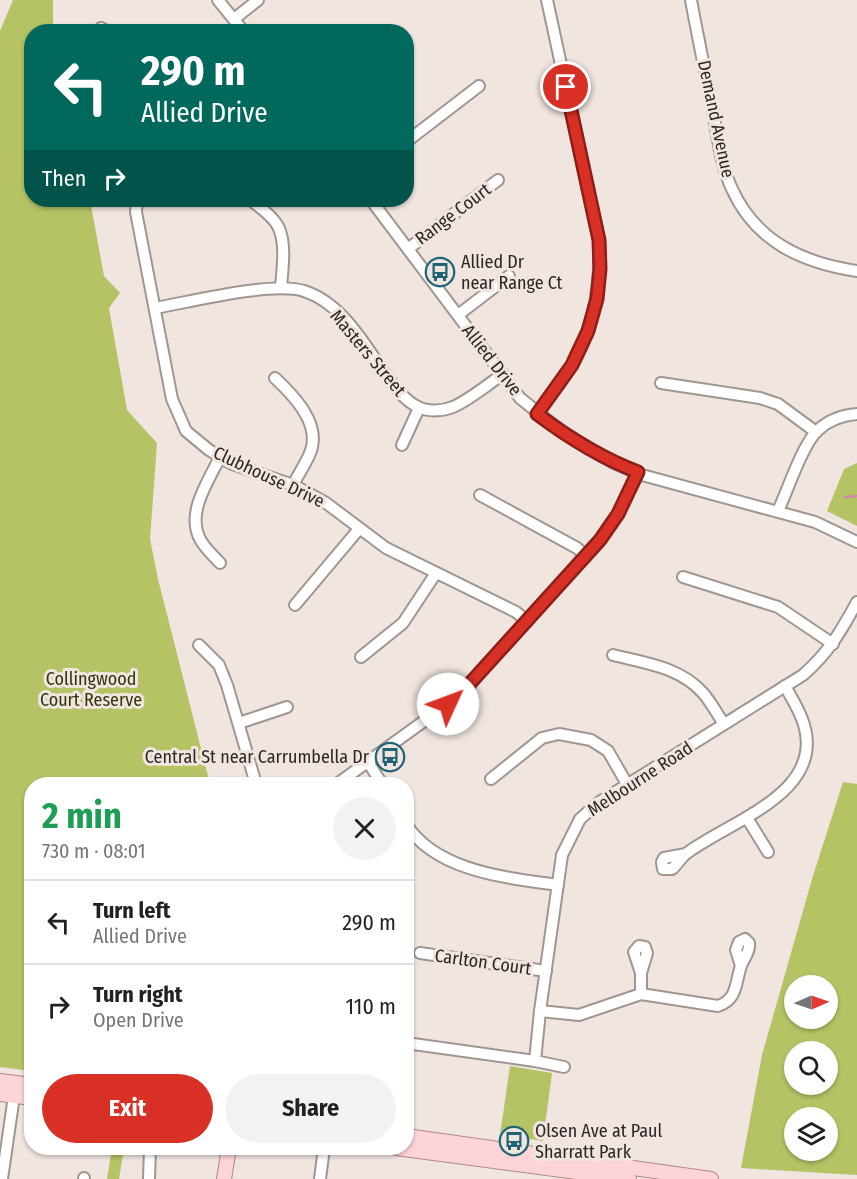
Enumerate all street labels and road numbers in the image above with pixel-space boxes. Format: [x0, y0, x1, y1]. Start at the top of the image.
street label: Demand Avenue [693, 58, 739, 180]
street label: Range Court [411, 178, 495, 250]
street label: Masters Street [326, 305, 411, 401]
street label: Allied Drive [457, 320, 527, 400]
street label: Clubhouse Drive [210, 442, 328, 512]
street label: Melbourne Road [583, 737, 697, 821]
street label: Carlton Court [433, 944, 533, 980]

